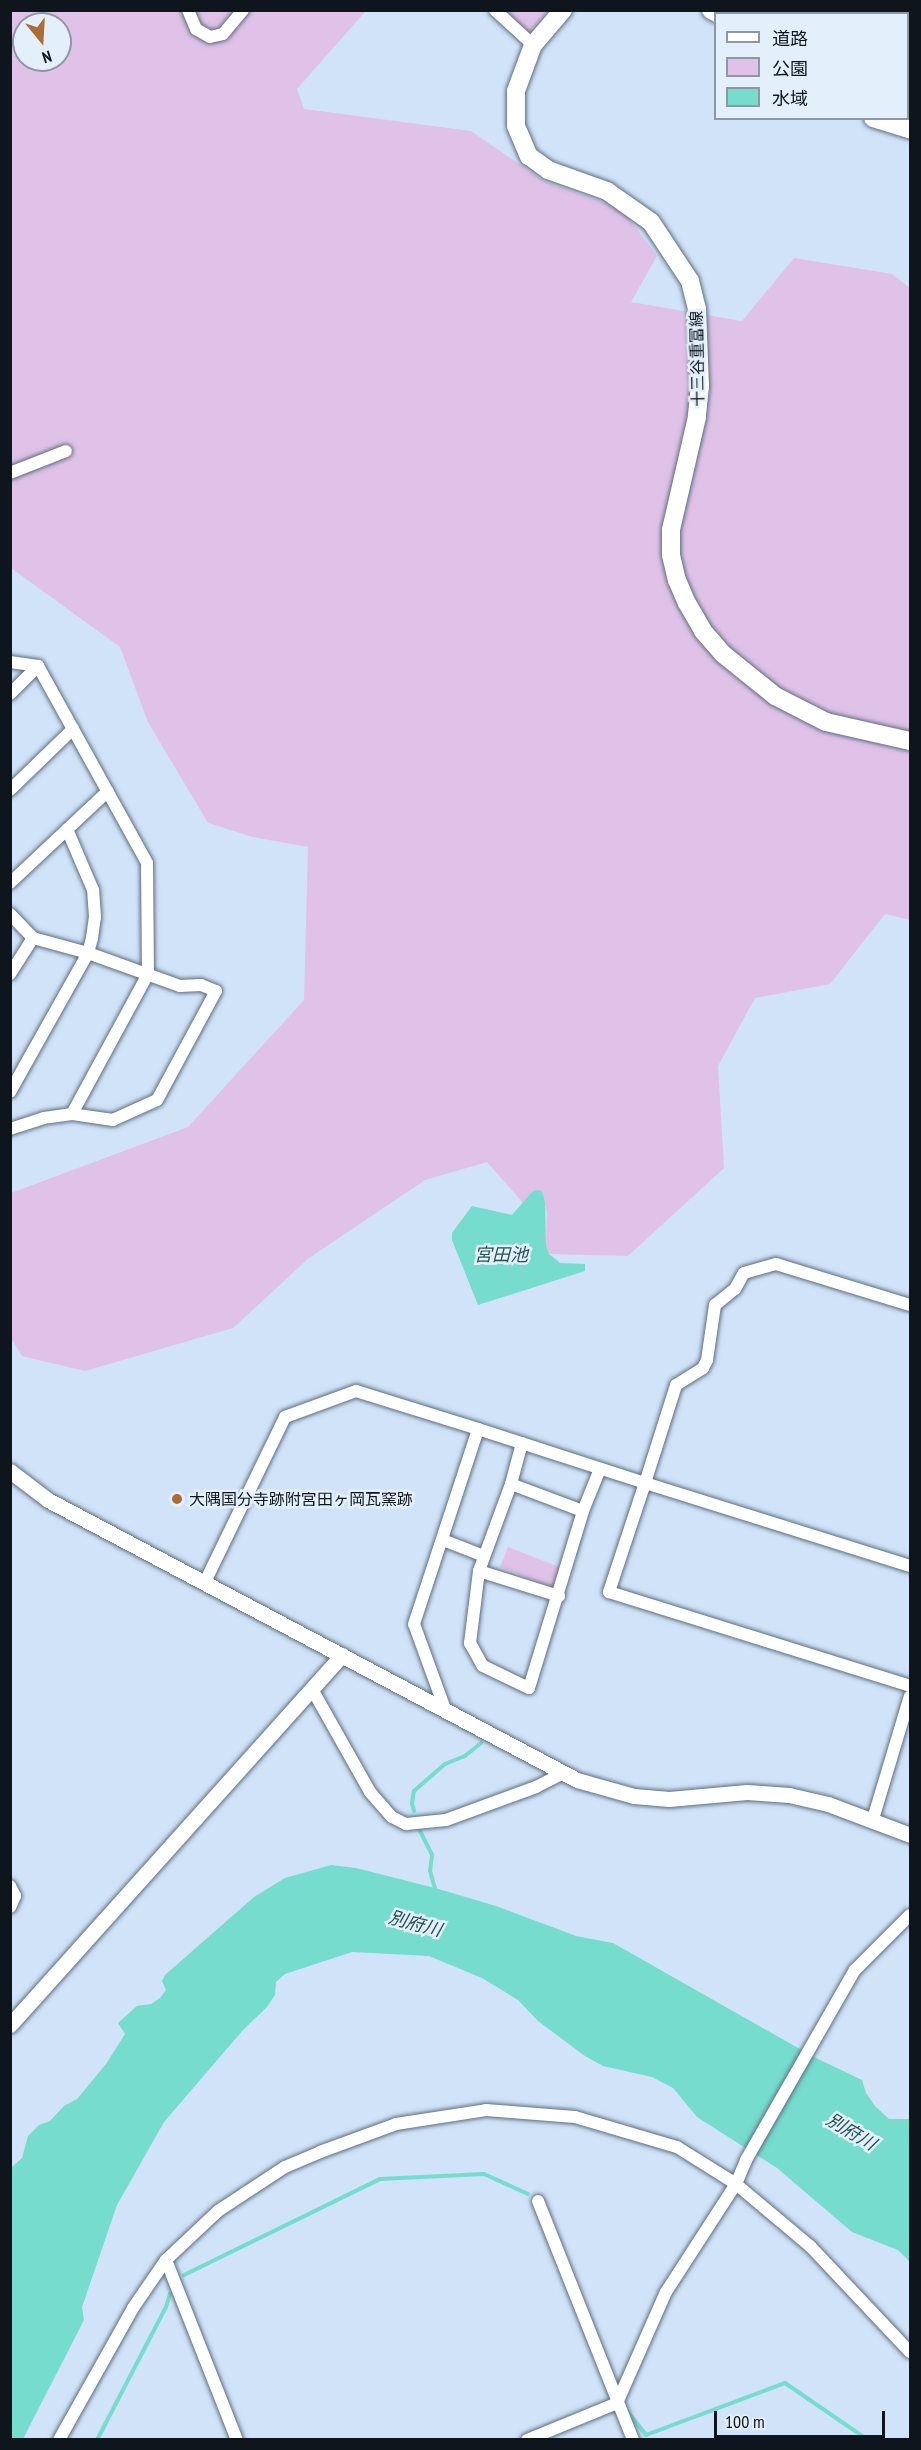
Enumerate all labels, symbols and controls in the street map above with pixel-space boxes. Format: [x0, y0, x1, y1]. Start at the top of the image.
north arrow [12, 12, 72, 72]
legend [714, 12, 909, 120]
text: 道路 [772, 27, 808, 50]
text: N [40, 46, 54, 68]
text: 公園 [772, 57, 808, 80]
text: 水域 [772, 87, 808, 110]
street label: 十三谷重富線 [687, 311, 707, 407]
water label: 宮田池 [474, 1244, 528, 1266]
place label: 大隅国分寺跡附宮田ヶ岡瓦窯跡 [189, 1489, 413, 1509]
marker: 大隅国分寺跡附宮田ヶ岡瓦窯跡 [170, 1492, 184, 1506]
water label: 別府川 [386, 1907, 444, 1941]
water label: 別府川 [822, 2109, 880, 2155]
scale bar [717, 2399, 888, 2437]
text: 100 m [725, 2410, 765, 2433]

